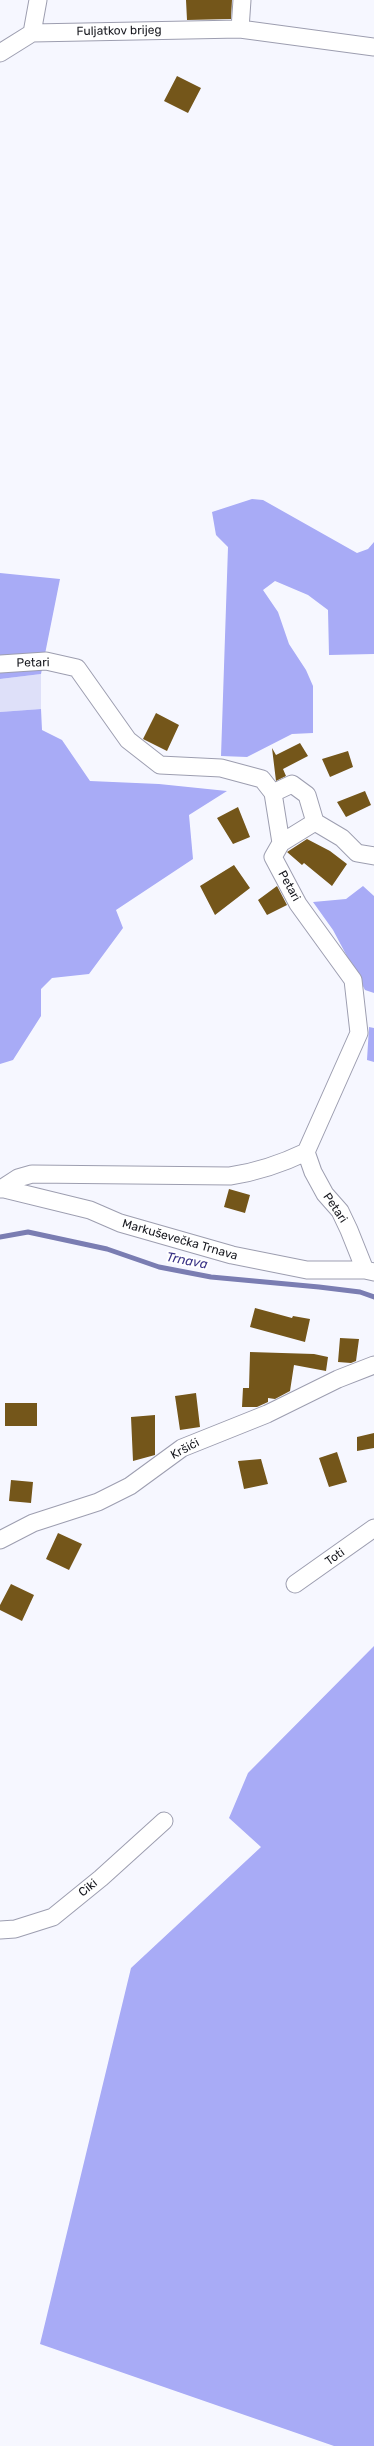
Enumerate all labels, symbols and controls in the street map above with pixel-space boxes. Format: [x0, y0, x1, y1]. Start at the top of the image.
street label: Fuljatkov brijeg [76, 23, 162, 39]
street label: Petari [16, 656, 50, 670]
street label: Petari [275, 868, 303, 904]
street label: Petari [320, 1190, 350, 1226]
street label: Markuševečka Trnava [121, 1217, 239, 1263]
water label: Trnava [165, 1249, 209, 1273]
street label: Kršići [168, 1436, 202, 1462]
street label: Toti [323, 1545, 347, 1569]
street label: Ciki [76, 1876, 100, 1900]

